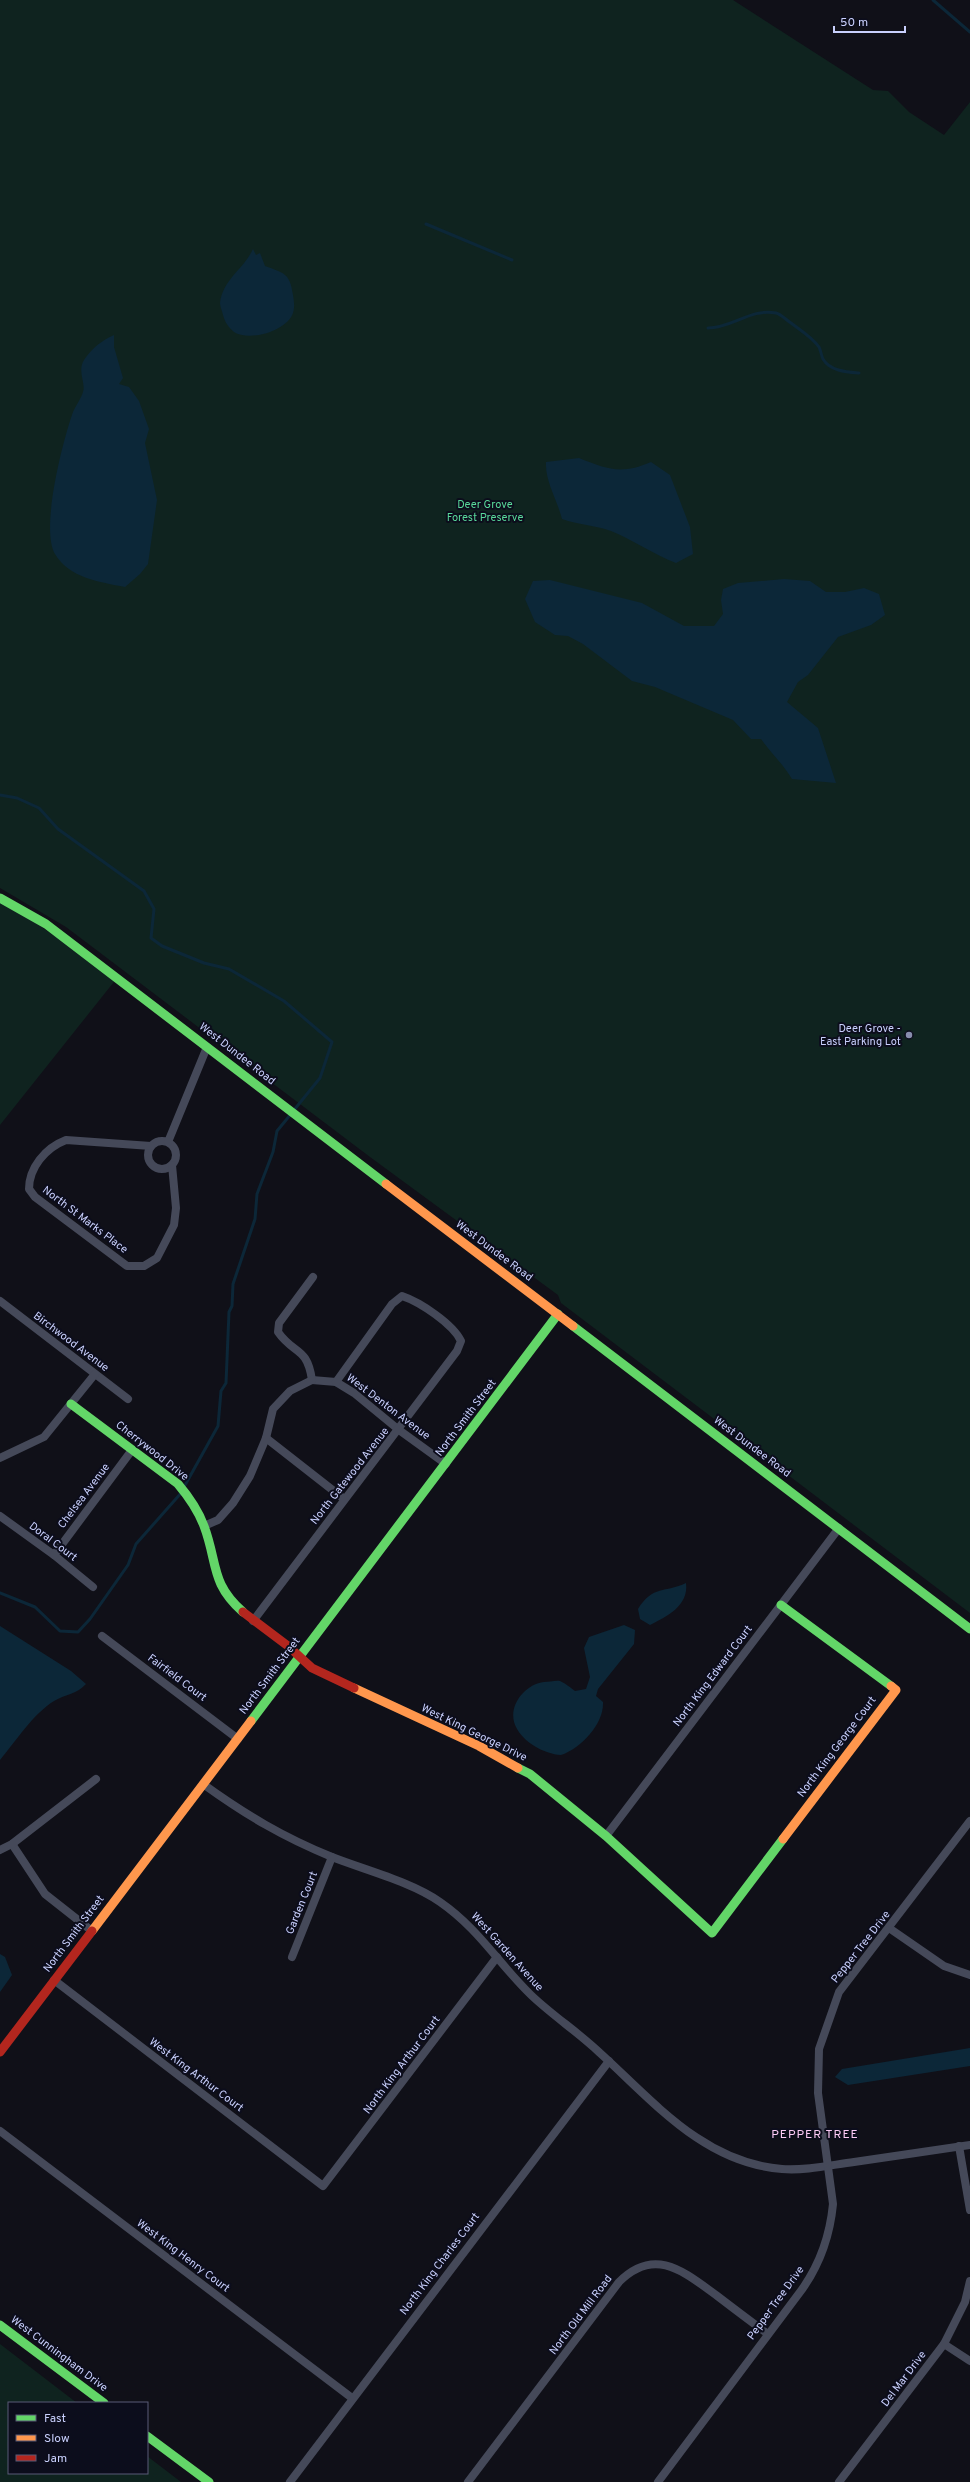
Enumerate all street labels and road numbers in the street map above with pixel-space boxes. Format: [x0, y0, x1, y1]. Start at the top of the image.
street label: West Dundee Road [196, 1020, 278, 1088]
street label: North St Marks Place [39, 1183, 131, 1257]
street label: West Dundee Road [453, 1217, 535, 1285]
street label: Birchwood Avenue [30, 1309, 112, 1375]
street label: West Denton Avenue [343, 1371, 433, 1443]
street label: North Smith Street [432, 1377, 500, 1459]
street label: West Dundee Road [711, 1413, 793, 1481]
street label: Cherrywood Drive [113, 1418, 191, 1484]
street label: North Gatewood Avenue [308, 1425, 392, 1527]
street label: Chelsea Avenue [55, 1461, 113, 1531]
street label: Doral Court [26, 1519, 80, 1565]
street label: North King Edward Court [670, 1623, 756, 1729]
street label: North Smith Street [236, 1635, 304, 1717]
street label: Fairfield Court [145, 1651, 209, 1705]
street label: North King George Court [794, 1694, 880, 1800]
street label: West King George Drive [419, 1701, 529, 1765]
street label: Garden Court [283, 1869, 321, 1937]
street label: North Smith Street [40, 1893, 108, 1975]
street label: Pepper Tree Drive [828, 1908, 894, 1986]
street label: West Garden Avenue [468, 1910, 546, 1994]
street label: North King Arthur Court [361, 2013, 443, 2117]
street label: West King Arthur Court [146, 2035, 246, 2115]
street label: North King Charles Court [397, 2210, 483, 2318]
street label: West King Henry Court [134, 2216, 232, 2296]
street label: Pepper Tree Drive [744, 2263, 808, 2343]
street label: North Old Mill Road [546, 2272, 616, 2358]
street label: West Cunningham Drive [8, 2313, 110, 2395]
street label: Del Mar Drive [879, 2348, 930, 2410]

